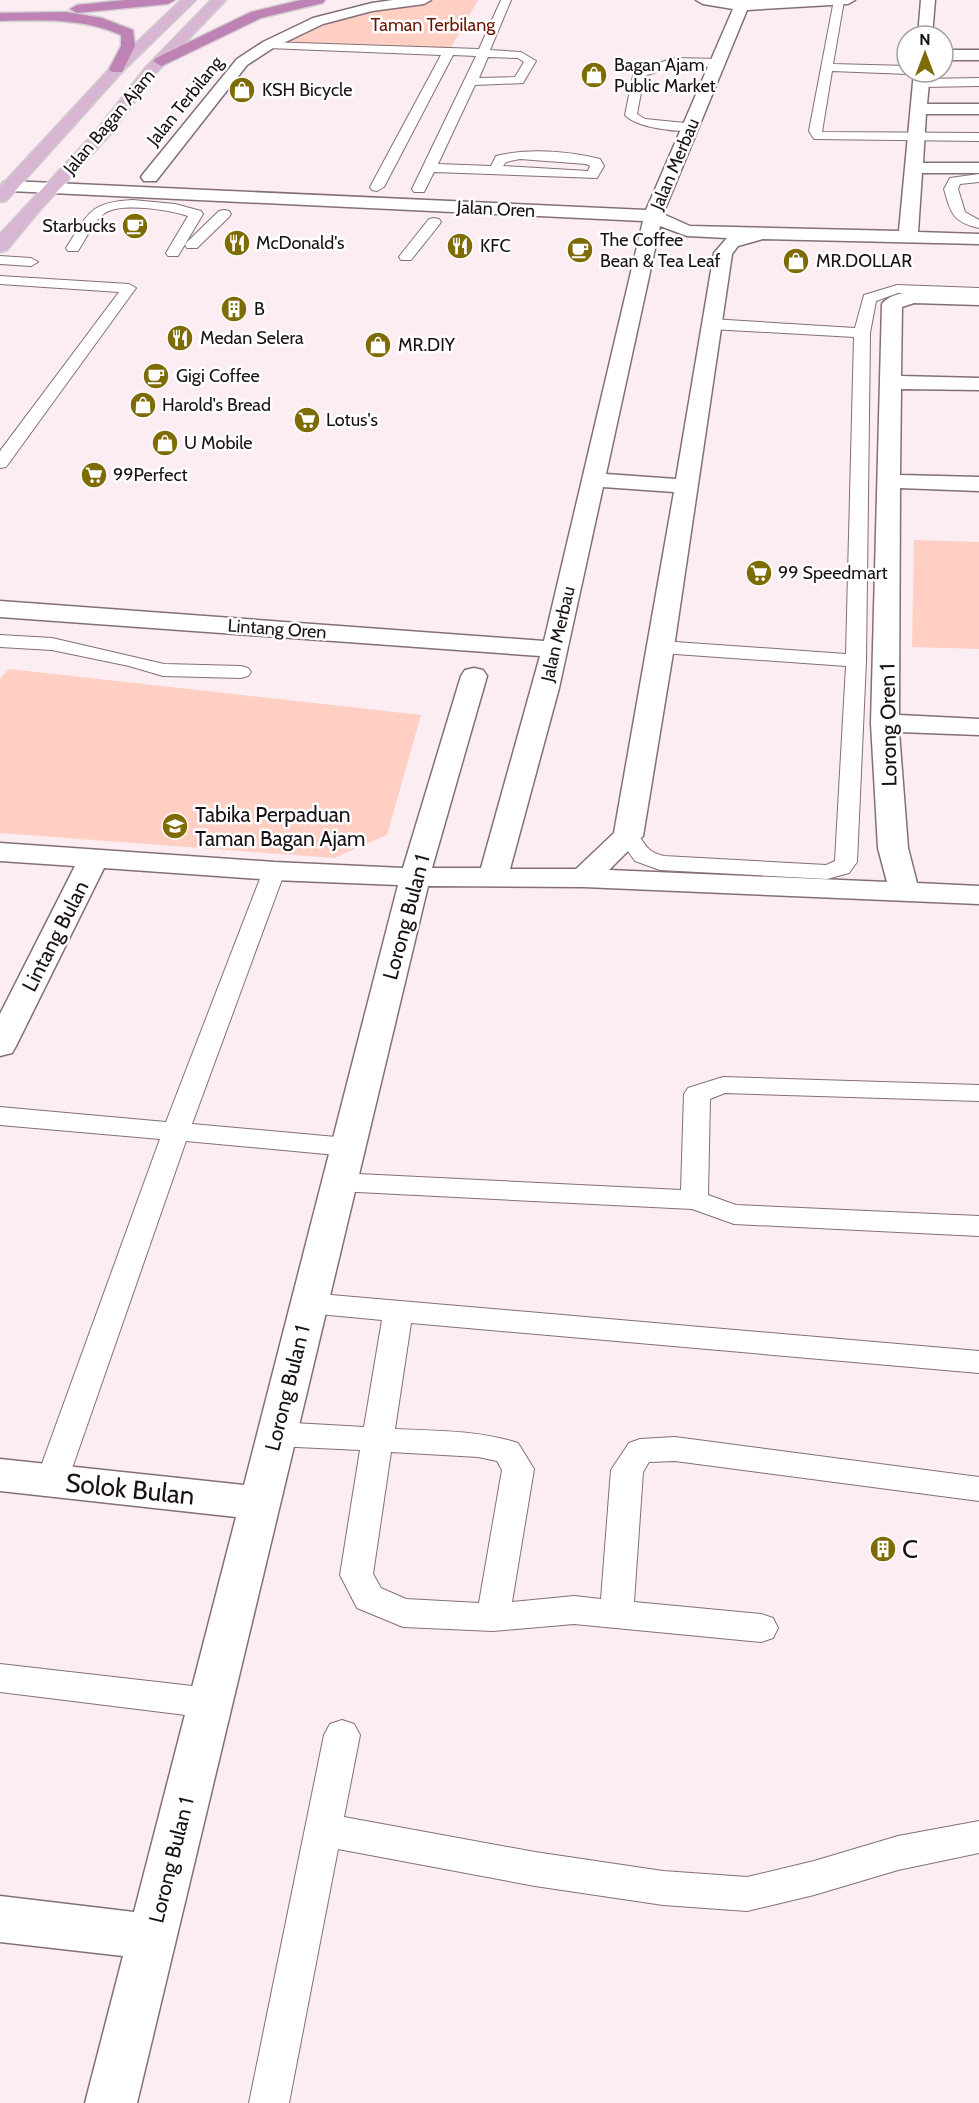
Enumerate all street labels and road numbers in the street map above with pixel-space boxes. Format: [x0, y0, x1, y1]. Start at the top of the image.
street label: Jalan Terbilang [142, 51, 228, 151]
street label: Jalan Bagan Ajam [58, 65, 159, 180]
street label: Jalan Merbau [645, 115, 704, 214]
street label: Jalan Oren [455, 196, 536, 222]
street label: Jalan Merbau [536, 584, 580, 685]
street label: Lintang Oren [227, 615, 327, 643]
street label: Lorong Oren 1 [874, 663, 902, 787]
street label: Lorong Bulan 1 [377, 852, 435, 982]
street label: Lintang Bulan [16, 876, 94, 996]
street label: Lorong Bulan 1 [259, 1323, 315, 1453]
street label: Solok Bulan [64, 1466, 196, 1512]
street label: Lorong Bulan 1 [143, 1795, 199, 1925]

